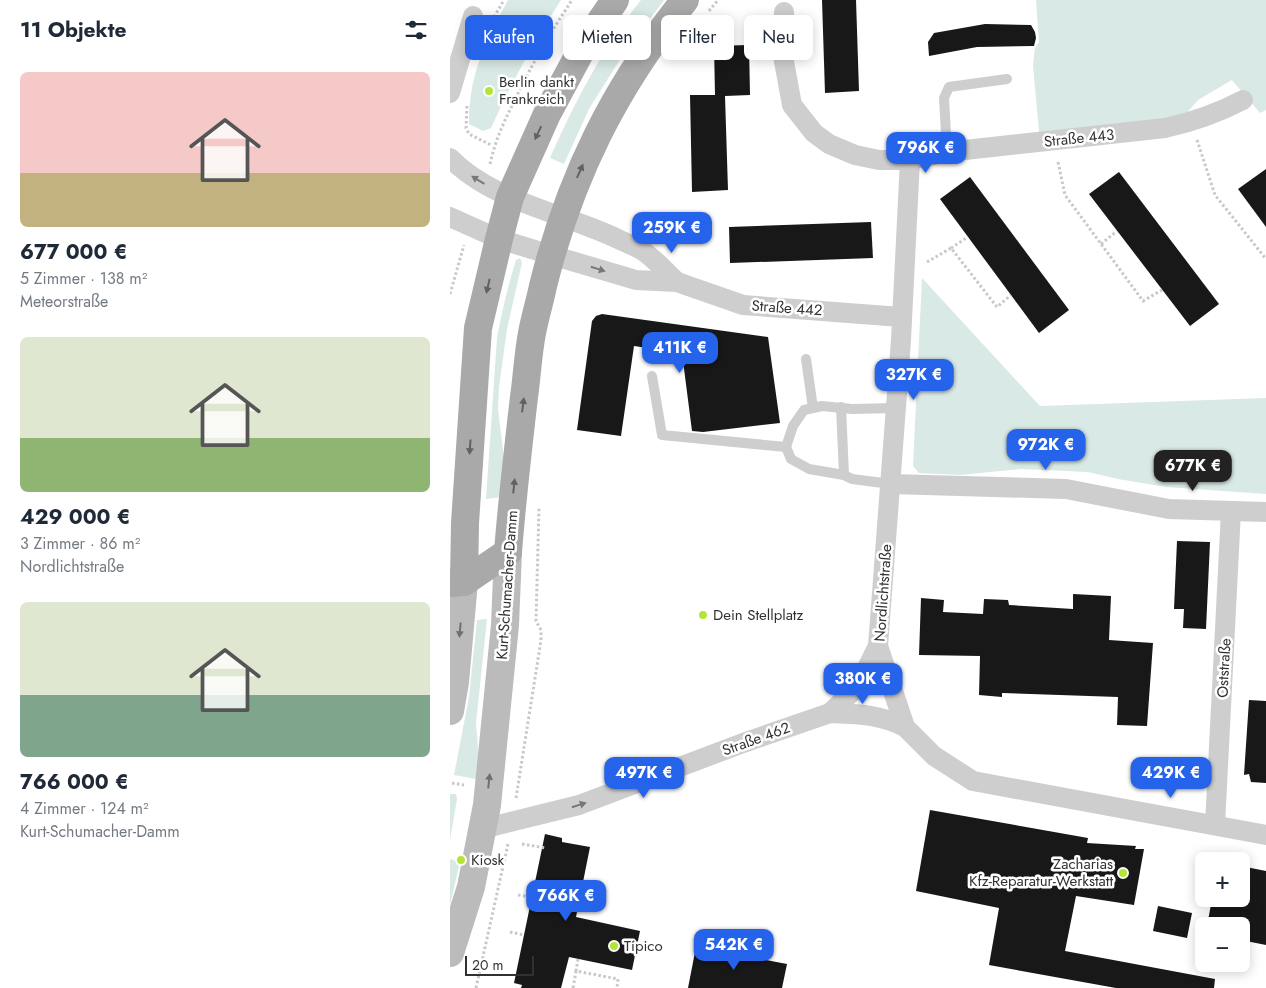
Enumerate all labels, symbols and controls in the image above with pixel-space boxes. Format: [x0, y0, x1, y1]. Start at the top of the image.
text: 11 Objekte [20, 15, 126, 45]
chip: Kaufen [465, 15, 553, 60]
chip: Mieten [563, 15, 651, 60]
chip: Filter [661, 15, 734, 60]
chip: Neu [744, 15, 813, 60]
icon: filters [402, 16, 430, 44]
place label: Berlin dankt Frankreich [499, 71, 574, 110]
marker: Berlin dankt Frankreich [483, 85, 495, 97]
icon: home [180, 105, 270, 195]
street label: Straße 443 [1043, 123, 1115, 153]
one-way arrow [534, 125, 542, 140]
pin: 796K € [885, 132, 967, 174]
text: 796K € [897, 136, 955, 159]
one-way arrow [577, 164, 585, 178]
one-way arrow [471, 176, 485, 185]
pin: 259K € [631, 212, 713, 254]
text: 259K € [643, 216, 701, 239]
text: 677 000 € [20, 237, 127, 267]
one-way arrow [590, 265, 605, 273]
text: 5 Zimmer · 138 m² [20, 267, 147, 290]
one-way arrow [484, 279, 492, 294]
text: Meteorstraße [20, 290, 108, 313]
street label: Straße 442 [751, 295, 823, 321]
pin: 411K € [639, 332, 721, 374]
text: 411K € [653, 336, 707, 359]
pin: 327K € [873, 358, 955, 401]
text: 327K € [886, 363, 942, 386]
icon: home [180, 370, 270, 460]
one-way arrow [519, 397, 527, 413]
pin: 972K € [1005, 428, 1087, 471]
text: 972K € [1018, 433, 1074, 456]
one-way arrow [466, 440, 474, 456]
pin: 677K € [1152, 450, 1234, 492]
text: 677K € [1165, 454, 1221, 477]
one-way arrow [510, 477, 518, 493]
text: 429 000 € [20, 502, 131, 532]
street label: Kurt-Schumacher-Damm [491, 510, 523, 660]
text: 3 Zimmer · 86 m² [20, 532, 140, 555]
street label: Nordlichtstraße [869, 543, 897, 643]
text: Nordlichtstraße [20, 555, 124, 578]
place label: Dein Stellplatz [713, 604, 803, 626]
marker: Dein Stellplatz [697, 609, 709, 621]
one-way arrow [456, 622, 464, 638]
icon: home [180, 635, 270, 725]
street label: Oststraße [1211, 637, 1237, 698]
pin: 380K € [822, 662, 904, 705]
text: 380K € [834, 667, 892, 690]
street label: Straße 462 [719, 717, 793, 761]
pin: 497K € [603, 756, 685, 799]
pin: 429K € [1130, 756, 1212, 799]
text: 497K € [615, 761, 673, 784]
text: 429K € [1142, 761, 1200, 784]
text: 766 000 € [20, 767, 129, 797]
one-way arrow [485, 773, 493, 789]
text: 4 Zimmer · 124 m² [20, 797, 149, 820]
one-way arrow [571, 800, 586, 808]
text: Kurt-Schumacher-Damm [20, 820, 180, 843]
place label: Kiosk [471, 849, 505, 871]
map controls [1195, 852, 1250, 972]
button: + [1195, 852, 1250, 907]
place label: Zacharias Kfz-Reparatur-Werkstatt [969, 853, 1113, 892]
marker: Kiosk [455, 854, 467, 866]
marker: Zacharias Kfz-Reparatur-Werkstatt [1117, 867, 1129, 879]
pin: 766K € [525, 880, 607, 922]
text: 766K € [537, 884, 595, 907]
button: − [1195, 917, 1250, 972]
pin: 542K € [693, 928, 775, 971]
text: 542K € [705, 933, 763, 956]
place label: Tipico [624, 935, 663, 957]
marker: Tipico [608, 940, 620, 952]
scale bar [465, 953, 534, 976]
text: 20 m [472, 955, 504, 975]

